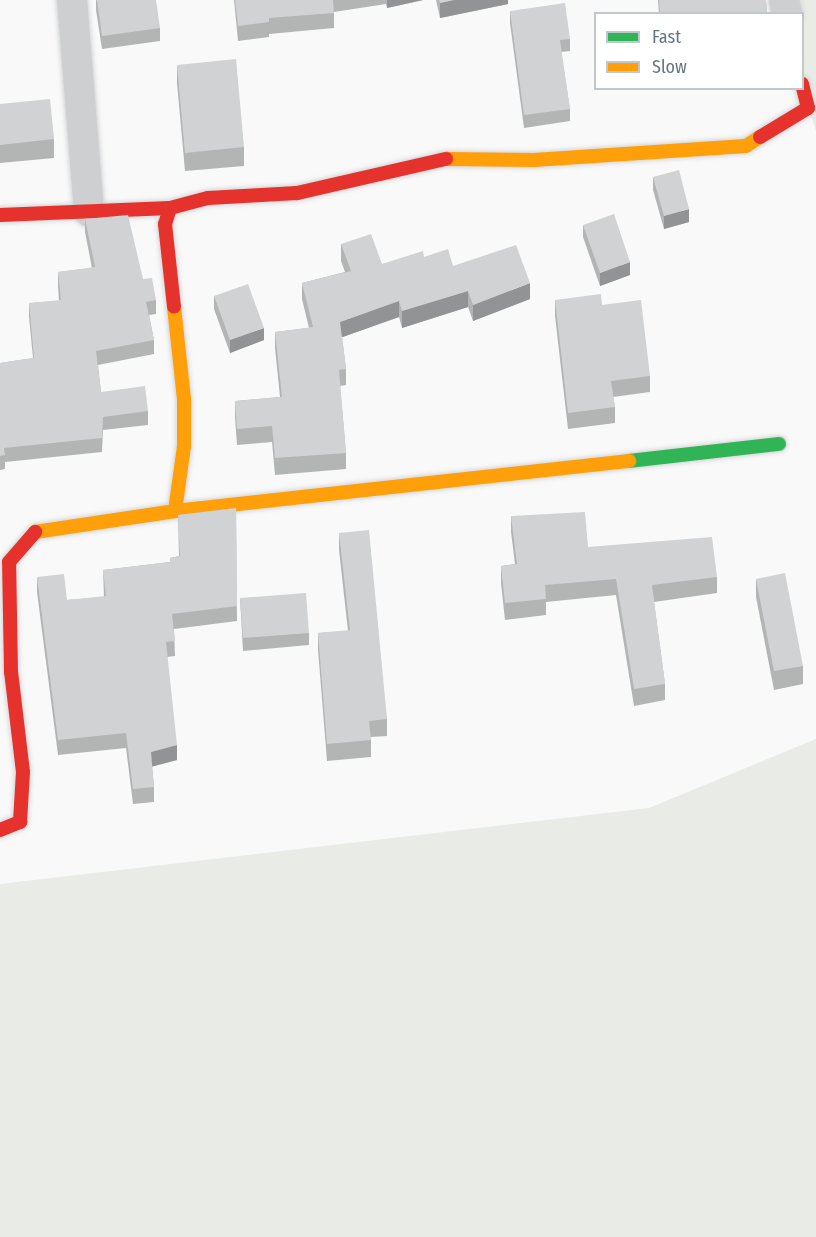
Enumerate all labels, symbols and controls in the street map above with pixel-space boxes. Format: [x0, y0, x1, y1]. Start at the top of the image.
legend [594, 12, 804, 90]
text: Fast [652, 26, 681, 48]
text: Slow [652, 56, 687, 78]

